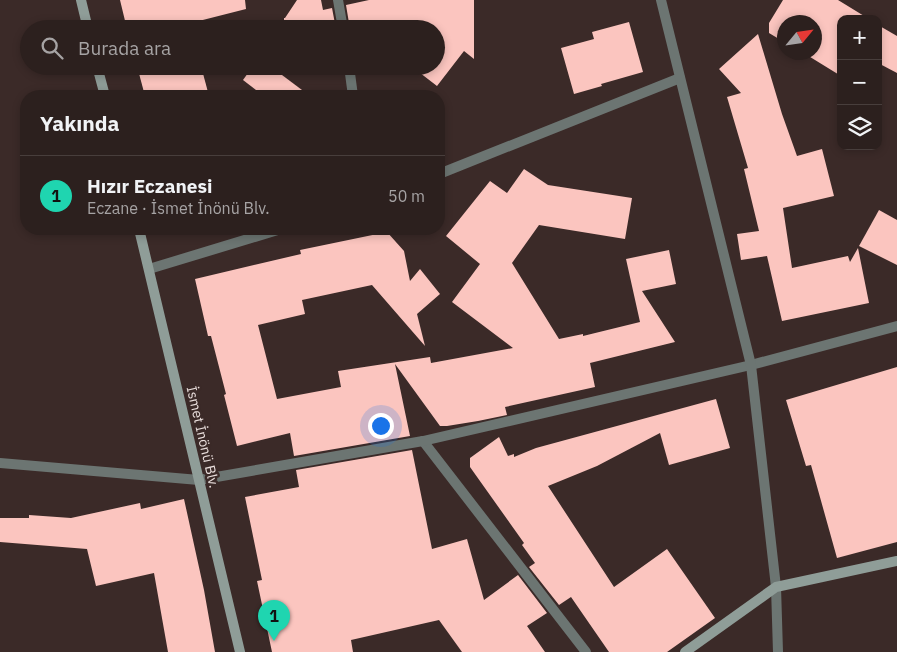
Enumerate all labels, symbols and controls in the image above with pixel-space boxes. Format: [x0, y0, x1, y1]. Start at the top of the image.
north arrow [777, 15, 822, 60]
map controls [837, 15, 882, 150]
button: + [837, 15, 882, 60]
search box [20, 20, 445, 75]
icon: search [38, 34, 66, 62]
text: Burada ara [78, 36, 171, 60]
button: − [837, 60, 882, 105]
button: layers [837, 105, 882, 150]
text: Yakında [40, 109, 120, 137]
text: Hızır Eczanesi [87, 174, 212, 198]
text: 1 [51, 186, 61, 206]
text: 50 m [388, 186, 425, 206]
text: Eczane · İsmet İnönü Blv. [87, 198, 270, 218]
street label: İsmet İnönü Blv. [183, 384, 223, 490]
your location [368, 413, 394, 439]
pin: 1 [258, 600, 290, 641]

